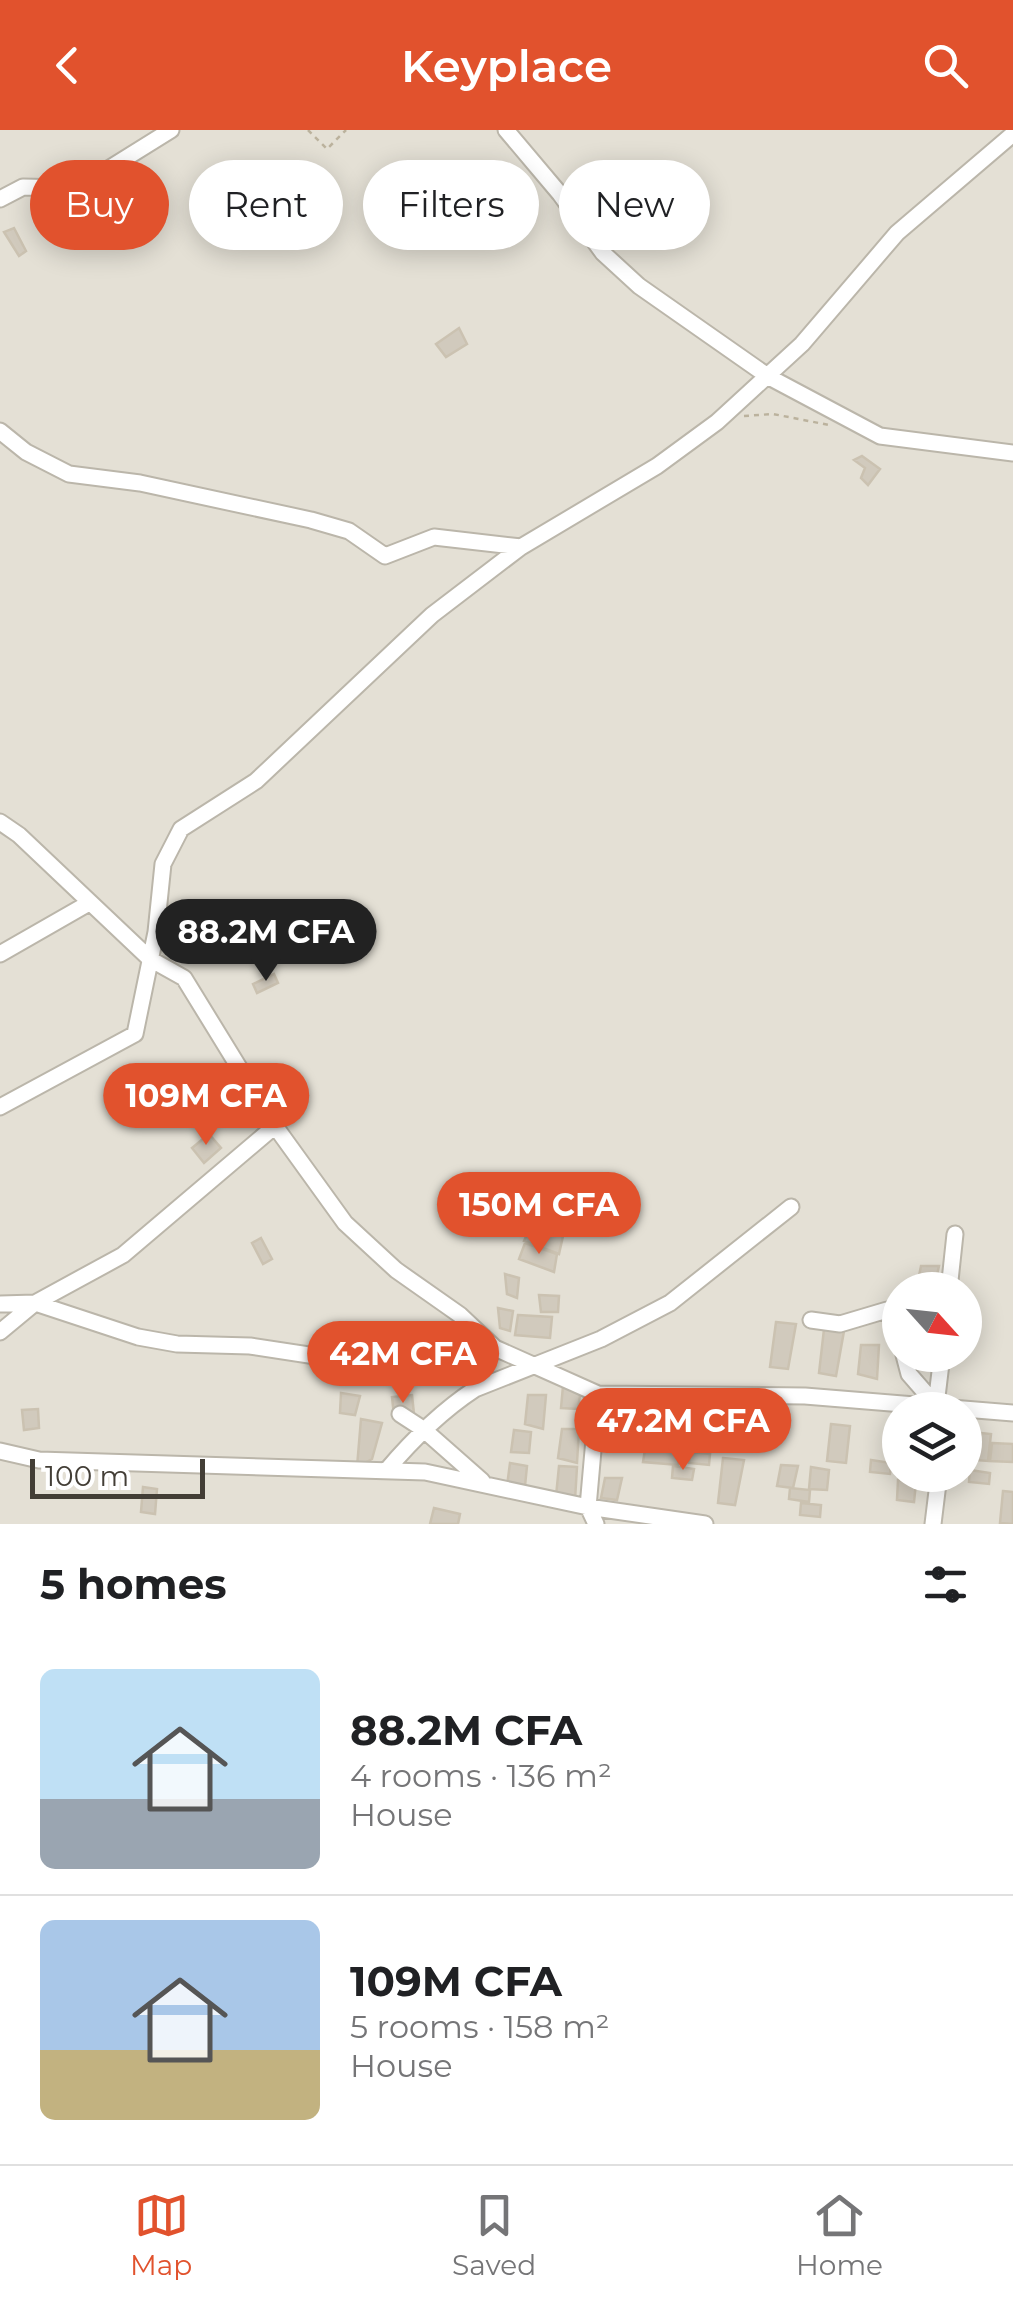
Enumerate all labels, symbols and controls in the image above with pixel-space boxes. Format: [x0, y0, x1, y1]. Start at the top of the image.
icon: back [40, 38, 95, 93]
text: Keyplace [401, 38, 612, 93]
icon: search [918, 38, 973, 93]
chip: Buy [30, 160, 169, 250]
chip: Rent [189, 160, 343, 250]
chip: Filters [363, 160, 539, 250]
chip: New [559, 160, 710, 250]
pin: 88.2M CFA [152, 899, 380, 984]
text: 88.2M CFA [178, 912, 354, 951]
pin: 109M CFA [103, 1063, 309, 1148]
text: 109M CFA [125, 1076, 287, 1115]
pin: 150M CFA [436, 1172, 642, 1257]
text: 150M CFA [459, 1185, 619, 1224]
north arrow [882, 1272, 982, 1372]
map controls [882, 1272, 982, 1492]
pin: 42M CFA [311, 1321, 495, 1406]
text: 42M CFA [329, 1334, 477, 1373]
pin: 47.2M CFA [569, 1388, 797, 1473]
button: layers [882, 1392, 982, 1492]
text: 47.2M CFA [596, 1401, 770, 1440]
scale bar [30, 1454, 205, 1498]
text: 100 m [45, 1459, 129, 1493]
icon: filters [918, 1557, 973, 1612]
text: 5 homes [40, 1558, 227, 1610]
text: 88.2M CFA [350, 1704, 582, 1756]
icon: home [120, 1709, 240, 1829]
text: 4 rooms · 136 m² [350, 1756, 612, 1795]
text: House [350, 1795, 453, 1834]
text: 109M CFA [350, 1955, 562, 2007]
icon: home [120, 1960, 240, 2080]
text: 5 rooms · 158 m² [350, 2007, 610, 2046]
text: House [350, 2046, 453, 2085]
tab: Map [130, 2188, 192, 2282]
tab: Saved [452, 2188, 536, 2282]
tab: Home [796, 2188, 883, 2282]

